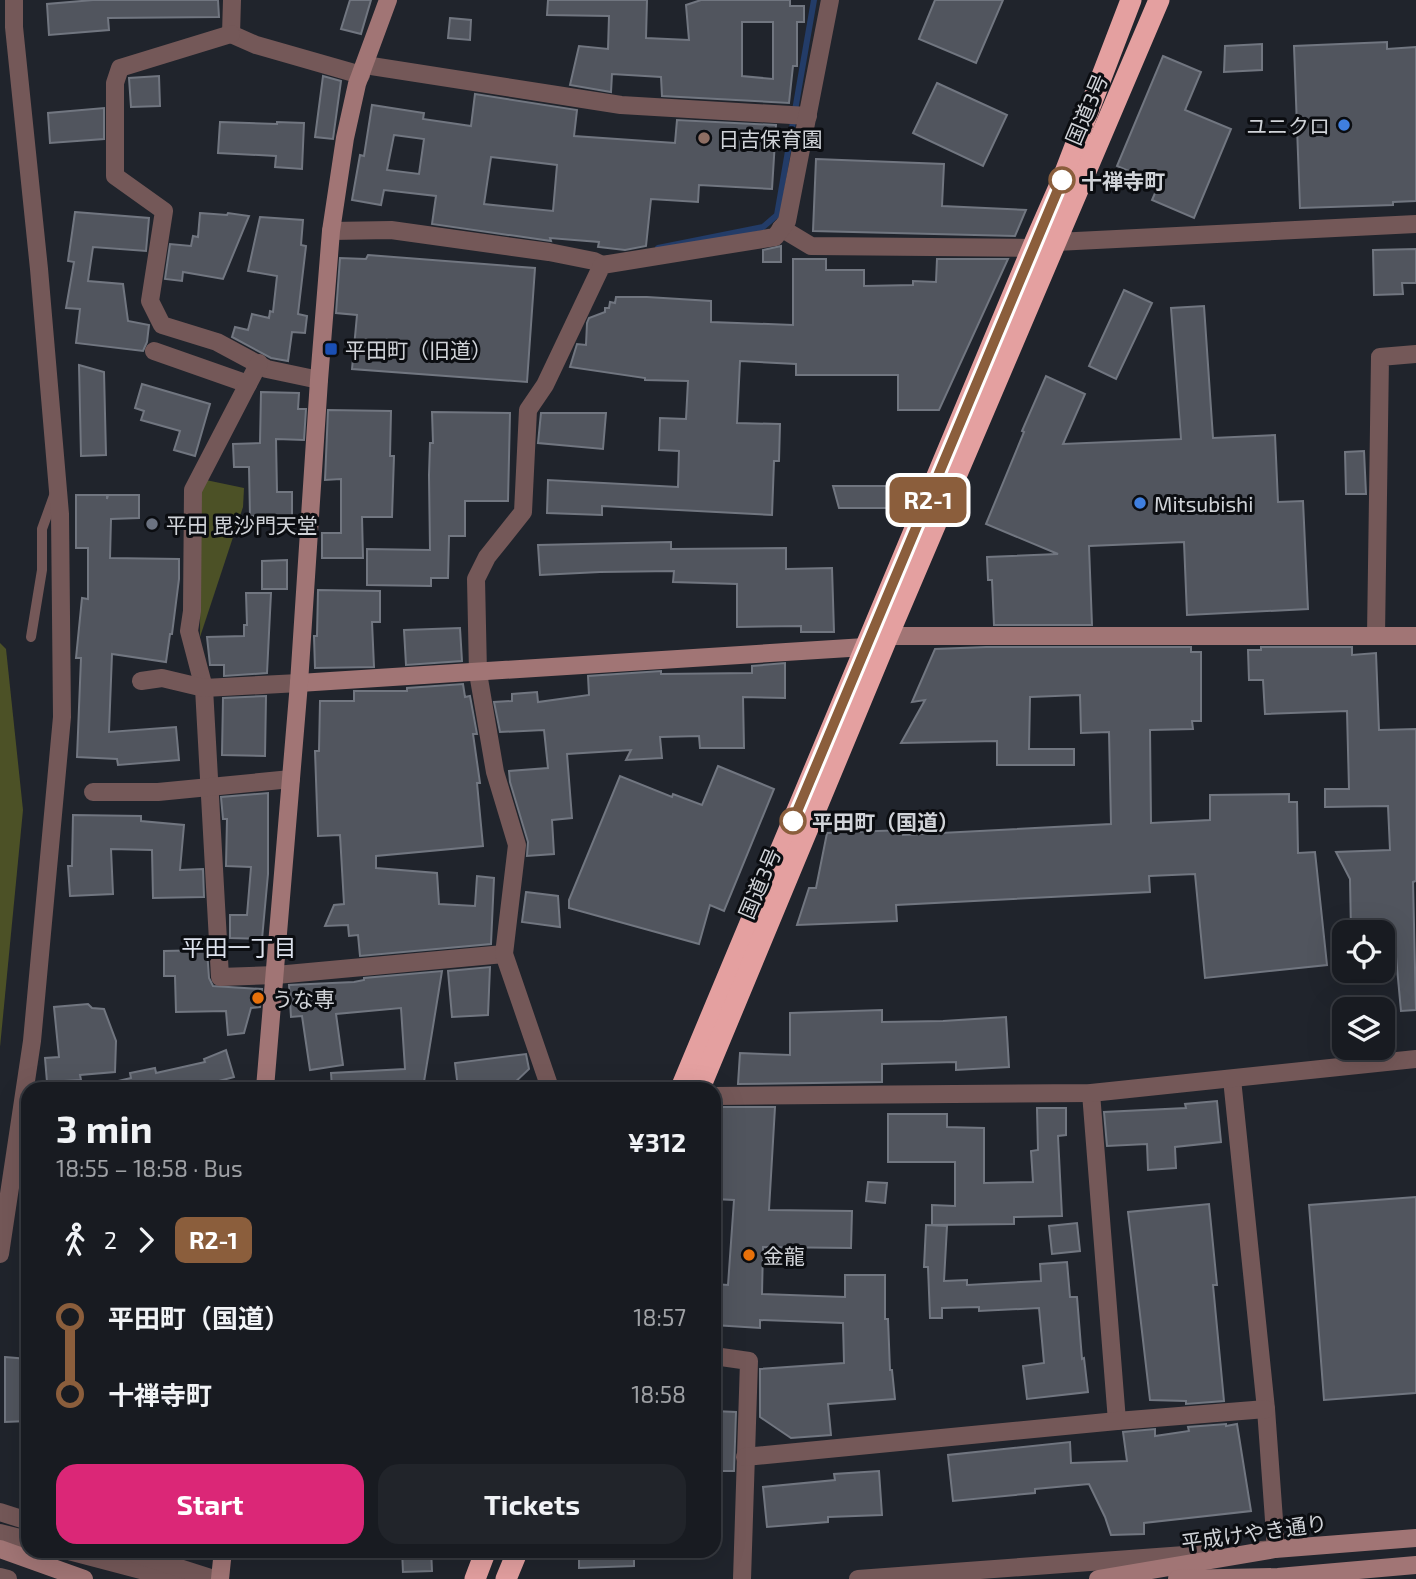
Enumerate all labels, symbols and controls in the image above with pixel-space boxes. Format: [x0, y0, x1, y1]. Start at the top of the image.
street label: 国道3号 [1060, 70, 1112, 148]
place label: ユニクロ [1246, 113, 1330, 138]
marker: ユニクロ [1336, 117, 1352, 133]
place label: 日吉保育園 [718, 126, 823, 151]
marker: 日吉保育園 [696, 130, 712, 146]
marker: 十禅寺町 [1049, 167, 1075, 193]
place label: 十禅寺町 [1081, 168, 1165, 193]
place label: 平田町（旧道） [345, 337, 492, 362]
marker: 平田町（旧道） [323, 341, 339, 357]
line badge: R2-1 [879, 477, 977, 523]
text: R2-1 [903, 485, 953, 514]
place label: Mitsubishi [1154, 491, 1254, 516]
marker: Mitsubishi [1132, 495, 1148, 511]
place label: 平田 毘沙門天堂 [166, 512, 318, 537]
marker: 平田 毘沙門天堂 [144, 516, 160, 532]
marker: 平田町（国道） [780, 808, 806, 834]
place label: 平田町（国道） [812, 809, 959, 834]
street label: 国道3号 [733, 844, 785, 922]
map controls [1332, 920, 1395, 1060]
button: locate [1332, 920, 1395, 983]
district label: 平田一丁目 [182, 933, 297, 961]
place label: うな専 [272, 986, 335, 1011]
marker: うな専 [250, 990, 266, 1006]
button: layers [1332, 997, 1395, 1060]
text: 3 min [56, 1105, 153, 1151]
text: ¥312 [628, 1126, 686, 1157]
text: 18:55 – 18:58 · Bus [56, 1154, 243, 1182]
icon: walk [56, 1221, 94, 1259]
icon: forward [127, 1221, 165, 1259]
text: R2-1 [189, 1225, 238, 1254]
text: 2 [104, 1226, 117, 1254]
place label: 金龍 [763, 1243, 805, 1268]
marker: 金龍 [741, 1247, 757, 1263]
text: 平田町（国道） [108, 1302, 290, 1333]
text: 18:57 [633, 1303, 686, 1331]
text: 十禅寺町 [108, 1379, 212, 1410]
text: 18:58 [631, 1380, 686, 1408]
button: Start [56, 1464, 364, 1544]
button: Tickets [378, 1464, 686, 1544]
street label: 平成けやき通り [1179, 1509, 1329, 1555]

